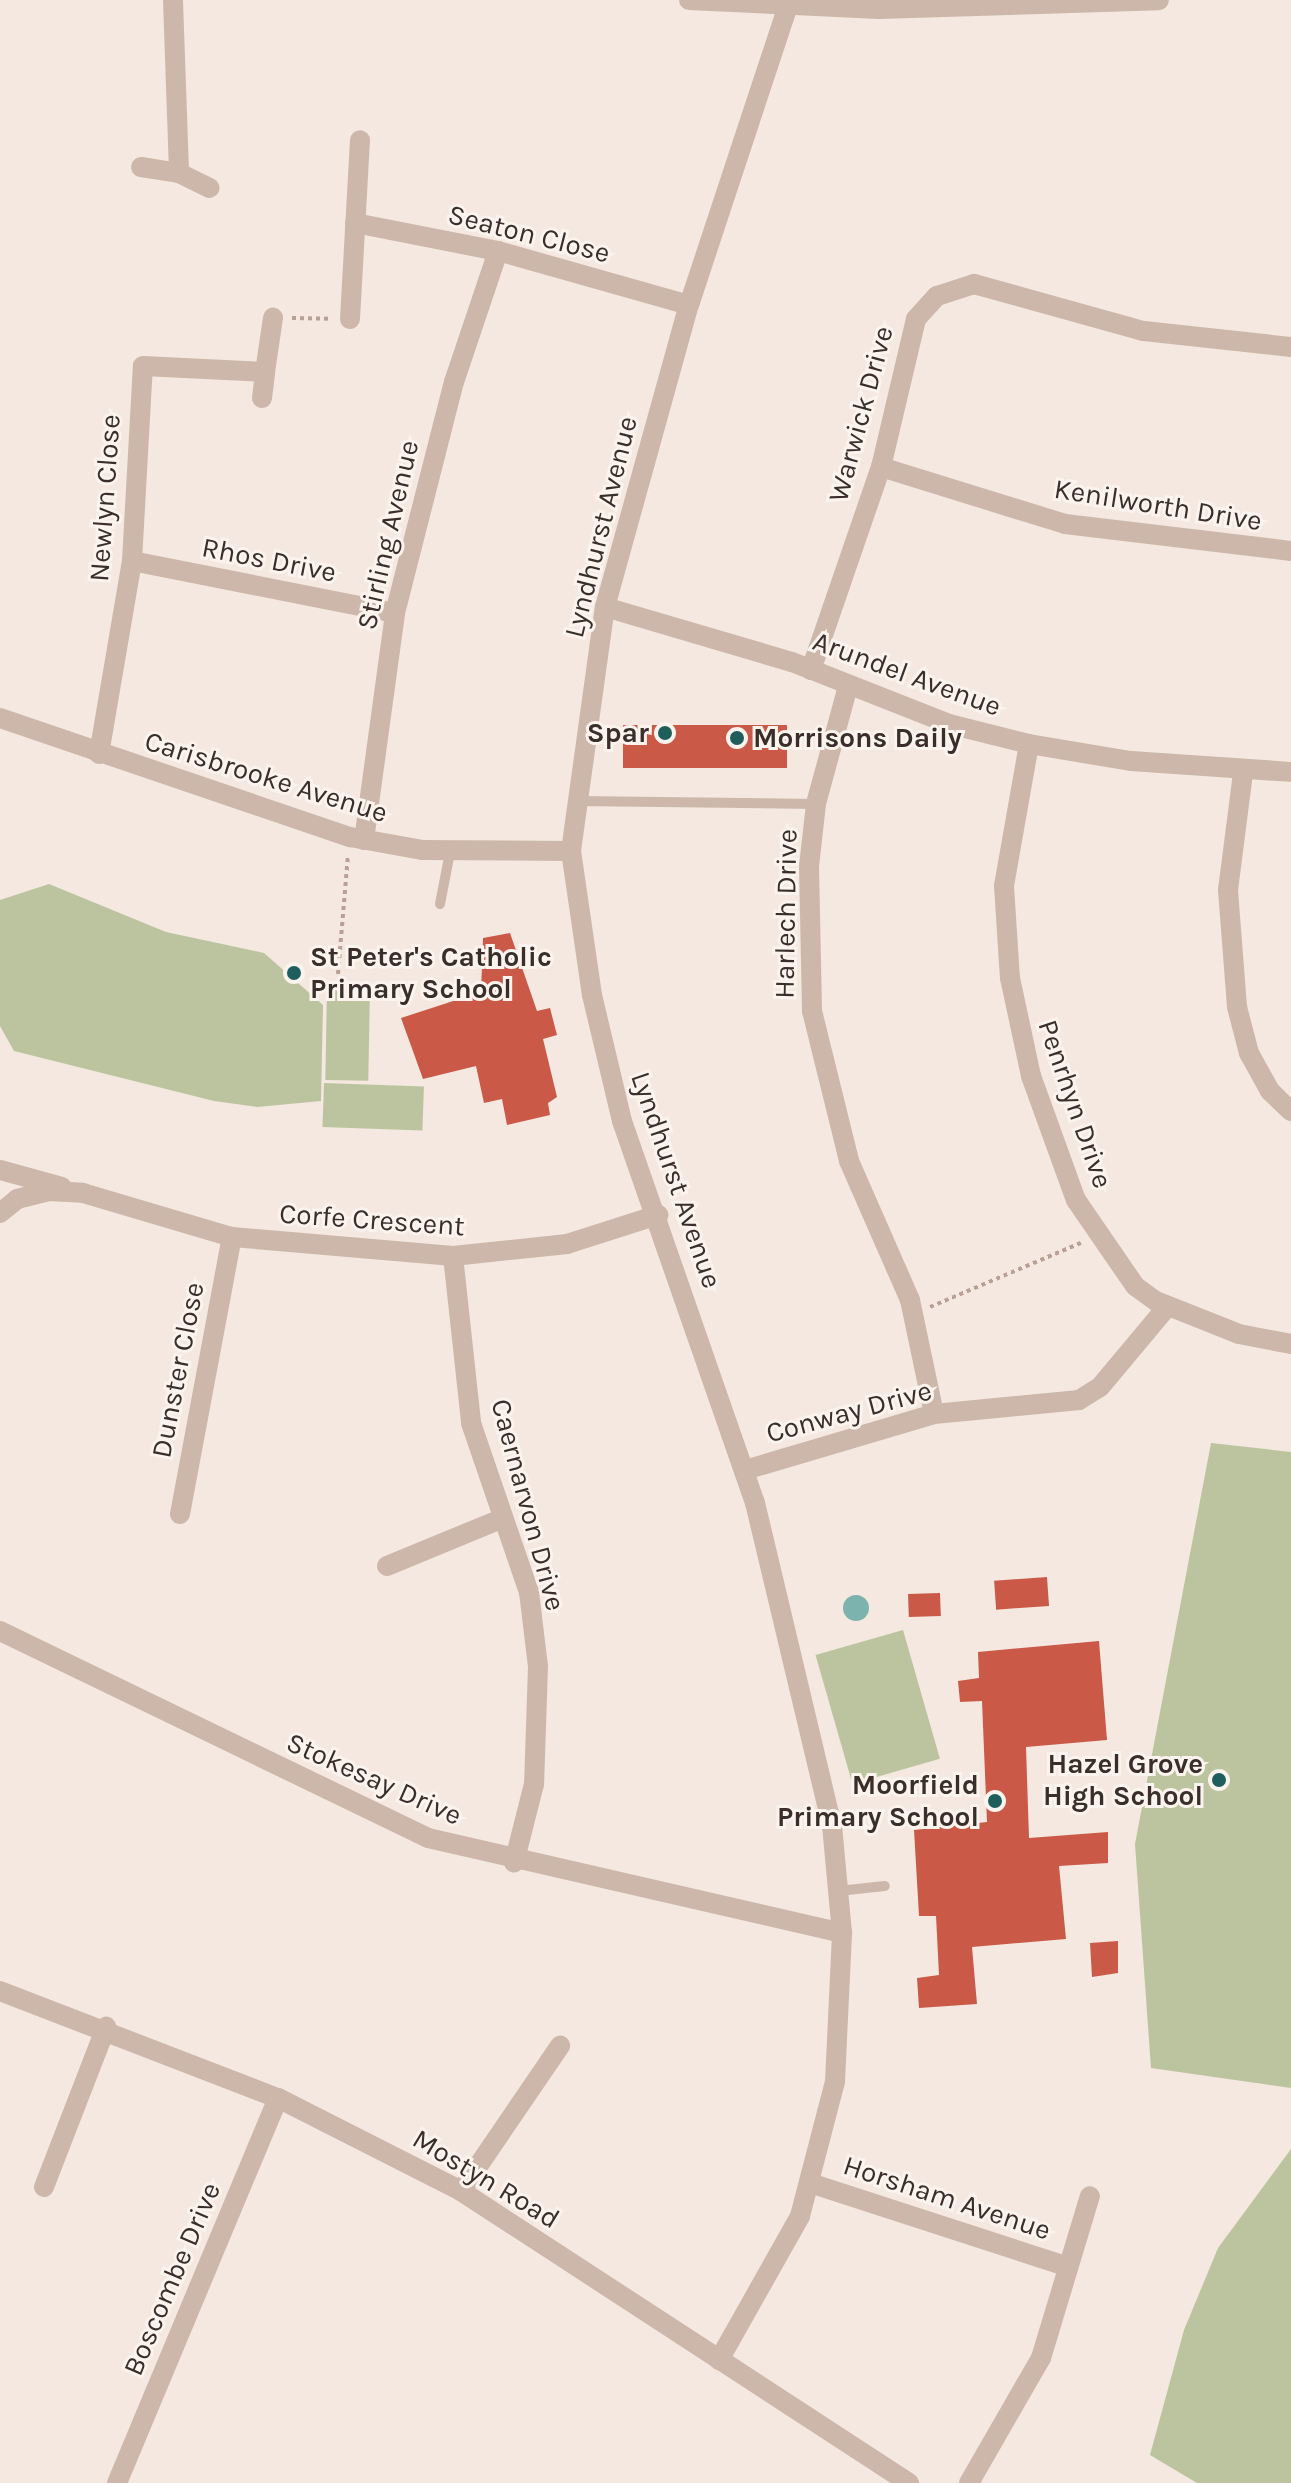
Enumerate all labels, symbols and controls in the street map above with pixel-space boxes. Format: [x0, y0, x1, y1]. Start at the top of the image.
street label: Seaton Close [445, 198, 613, 270]
street label: Warwick Drive [821, 322, 901, 506]
street label: Newlyn Close [82, 413, 128, 583]
street label: Lyndhurst Avenue [557, 413, 645, 641]
street label: Stirling Avenue [350, 437, 426, 633]
street label: Kenilworth Drive [1052, 472, 1264, 538]
street label: Rhos Drive [199, 531, 339, 589]
street label: Arundel Avenue [808, 624, 1006, 724]
place label: Spar [587, 716, 649, 750]
place label: Morrisons Daily [753, 721, 962, 755]
street label: Carisbrooke Avenue [141, 724, 391, 830]
marker: Spar [656, 724, 674, 742]
marker: Morrisons Daily [728, 729, 746, 747]
street label: Harlech Drive [768, 829, 804, 999]
place label: St Peter's Catholic Primary School [310, 940, 552, 1006]
marker: St Peter's Catholic Primary School [285, 964, 303, 982]
street label: Penrhyn Drive [1031, 1015, 1119, 1193]
street label: Lyndhurst Avenue [623, 1067, 729, 1293]
street label: Corfe Crescent [278, 1197, 466, 1243]
street label: Dunster Close [145, 1279, 211, 1461]
street label: Conway Drive [762, 1374, 936, 1450]
street label: Caernarvon Drive [484, 1395, 572, 1615]
street label: Stokesay Drive [281, 1725, 467, 1833]
place label: Hazel Grove High School [1043, 1747, 1203, 1813]
place label: Moorfield Primary School [777, 1768, 979, 1834]
marker: Hazel Grove High School [1210, 1771, 1228, 1789]
marker: Moorfield Primary School [986, 1792, 1004, 1810]
street label: Mostyn Road [407, 2122, 565, 2236]
street label: Horsham Avenue [839, 2149, 1055, 2247]
street label: Boscombe Drive [116, 2177, 228, 2381]

